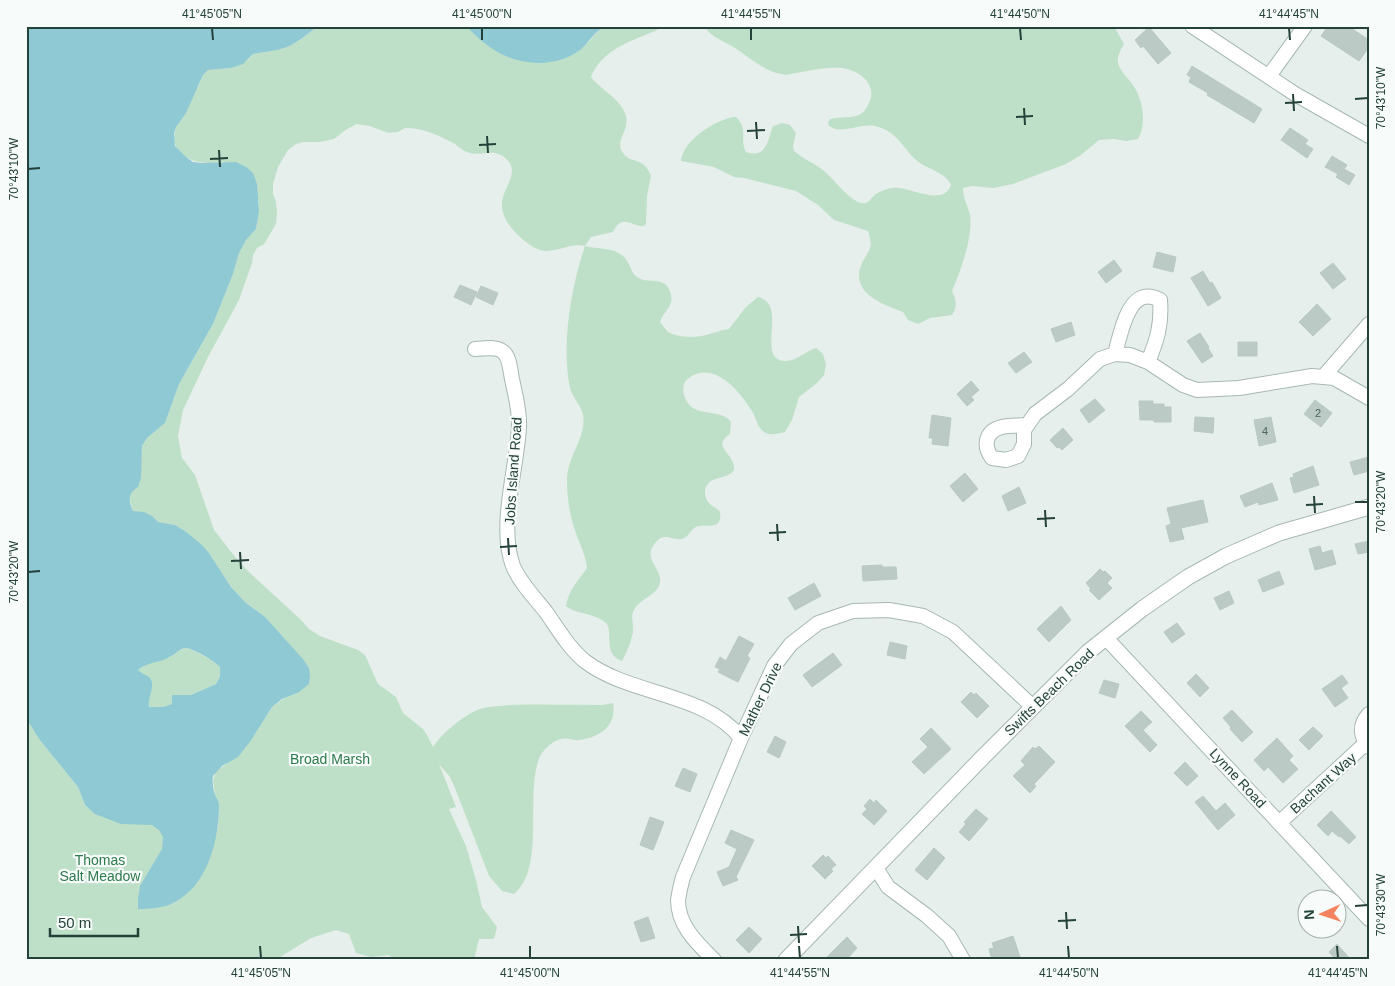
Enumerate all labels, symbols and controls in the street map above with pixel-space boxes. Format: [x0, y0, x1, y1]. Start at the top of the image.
text: 41°45'05"N [182, 7, 242, 21]
text: 41°45'00"N [452, 7, 512, 21]
text: 41°44'55"N [721, 7, 781, 21]
text: 41°44'50"N [990, 7, 1050, 21]
text: 41°44'45"N [1259, 7, 1319, 21]
text: 70°43'10"W [1374, 66, 1388, 129]
text: 70°43'10"W [7, 137, 21, 200]
house number: 2 [1315, 407, 1321, 419]
street label: Jobs Island Road [501, 416, 525, 526]
house number: 4 [1262, 425, 1268, 437]
text: 70°43'20"W [1374, 470, 1388, 533]
text: 70°43'20"W [7, 540, 21, 603]
street label: Swifts Beach Road [1001, 645, 1097, 739]
street label: Mather Drive [735, 659, 785, 739]
street label: Lynne Road [1207, 745, 1269, 811]
street label: Bachant Way [1287, 749, 1359, 817]
park label: Broad Marsh [290, 751, 370, 767]
park label: Thomas Salt Meadow [60, 852, 141, 884]
text: 70°43'30"W [1374, 873, 1388, 936]
north arrow [1298, 888, 1348, 938]
scale bar [50, 906, 138, 938]
text: N [1301, 909, 1317, 920]
text: 50 m [58, 914, 91, 931]
text: 41°45'05"N [231, 966, 291, 980]
text: 41°45'00"N [500, 966, 560, 980]
text: 41°44'55"N [770, 966, 830, 980]
text: 41°44'50"N [1039, 966, 1099, 980]
text: 41°44'45"N [1308, 966, 1368, 980]

